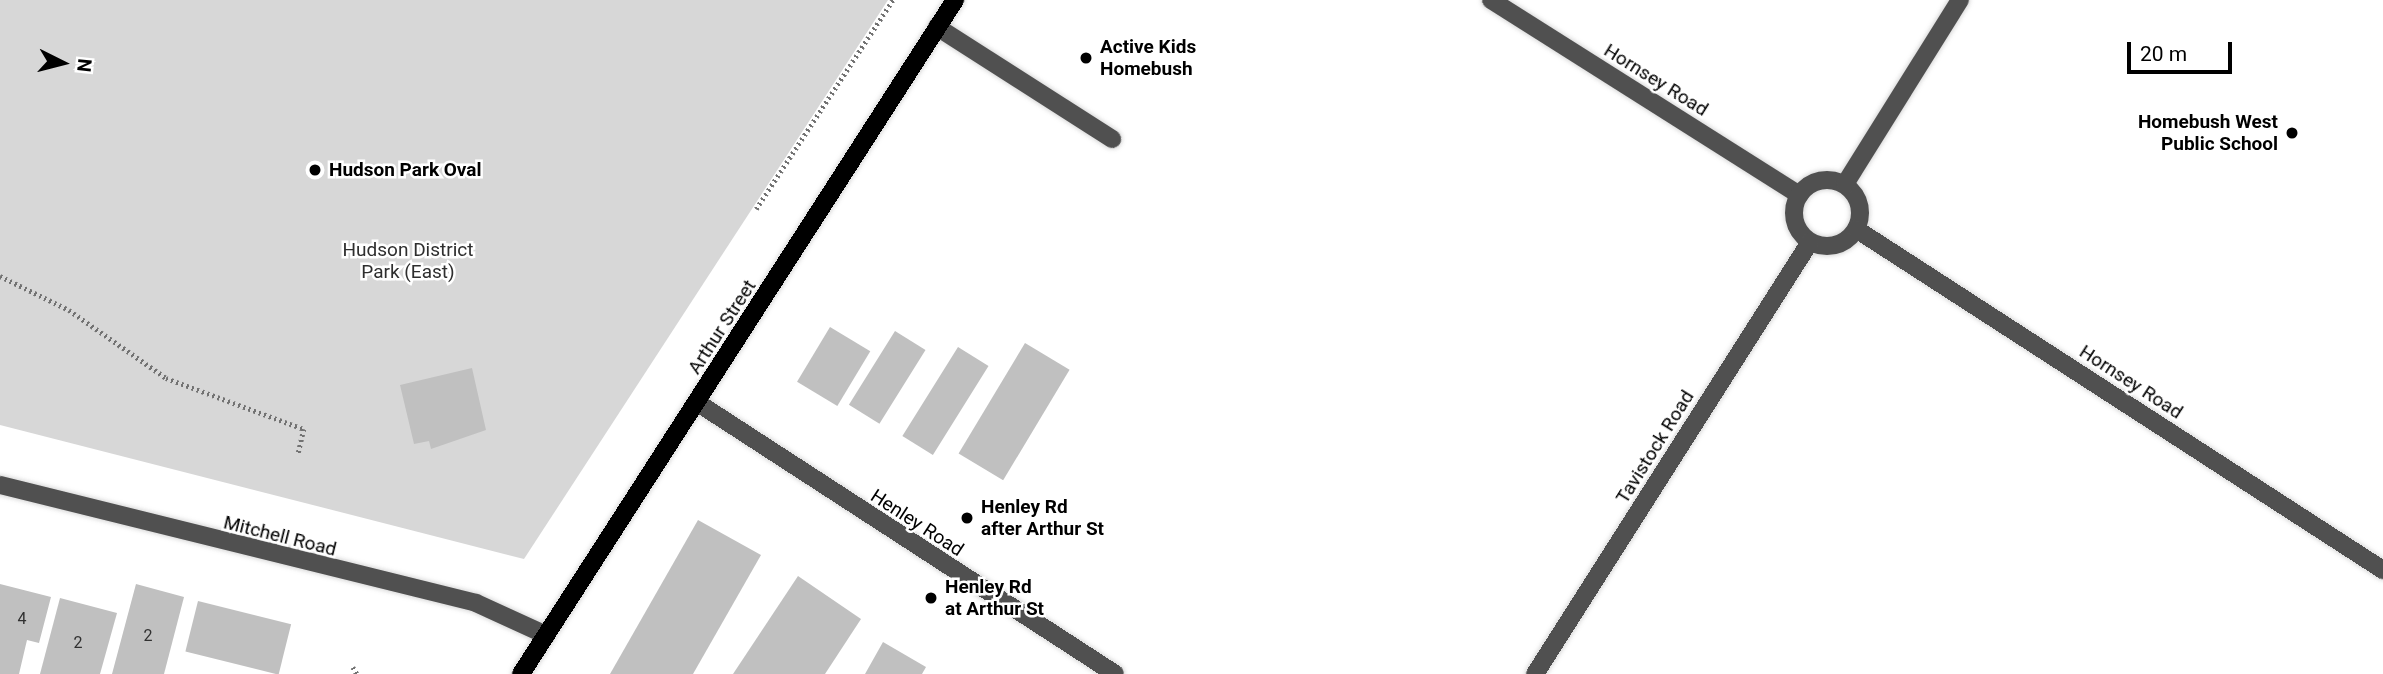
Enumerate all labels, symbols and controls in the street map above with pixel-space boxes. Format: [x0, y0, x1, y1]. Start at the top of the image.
north arrow [28, 28, 98, 98]
scale bar [2131, 28, 2236, 72]
place label: Active Kids Homebush [1100, 36, 1196, 80]
street label: Hornsey Road [1600, 39, 1712, 121]
text: 20 m [2140, 42, 2187, 66]
marker: Active Kids Homebush [1078, 50, 1094, 66]
text: N [72, 57, 97, 73]
place label: Homebush West Public School [2138, 111, 2278, 155]
marker: Homebush West Public School [2284, 125, 2300, 141]
place label: Hudson Park Oval [329, 159, 482, 181]
marker: Hudson Park Oval [307, 162, 323, 178]
park label: Hudson District Park (East) [343, 239, 473, 283]
street label: Arthur Street [683, 276, 761, 378]
street label: Hornsey Road [2075, 340, 2187, 424]
street label: Tavistock Road [1611, 386, 1699, 508]
street label: Henley Road [866, 485, 968, 561]
place label: Henley Rd after Arthur St [981, 496, 1104, 540]
marker: Henley Rd after Arthur St [959, 510, 975, 526]
street label: Mitchell Road [221, 511, 339, 561]
place label: Henley Rd at Arthur St [945, 576, 1044, 620]
marker: Henley Rd at Arthur St [923, 590, 939, 606]
house number: 4 [18, 609, 26, 629]
house number: 2 [144, 626, 152, 646]
house number: 2 [74, 633, 82, 653]

